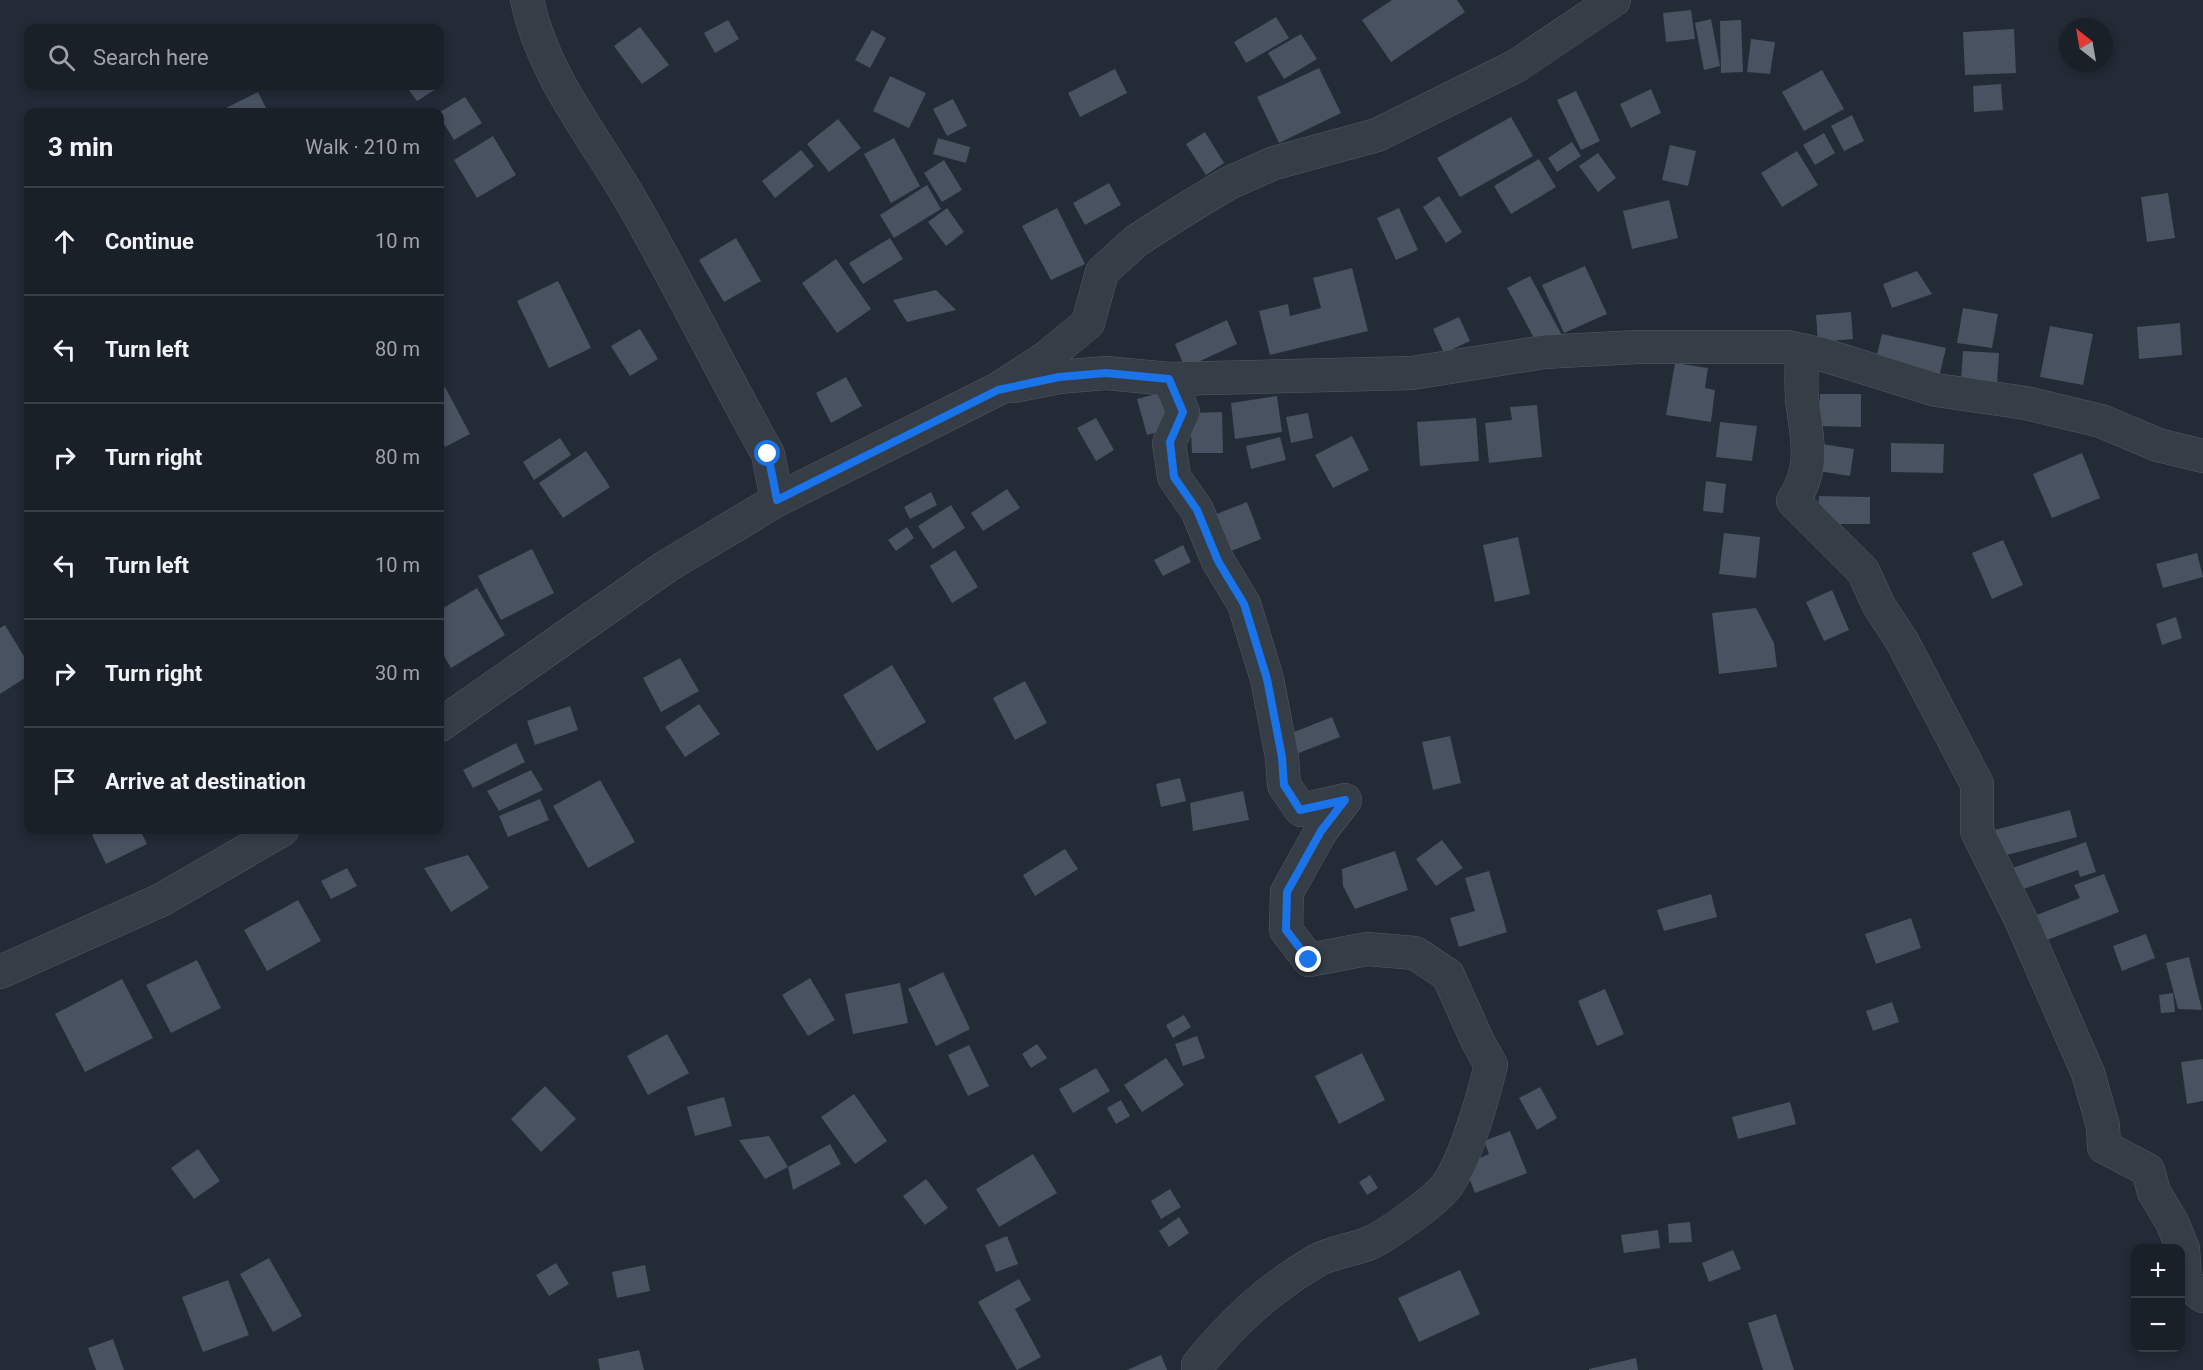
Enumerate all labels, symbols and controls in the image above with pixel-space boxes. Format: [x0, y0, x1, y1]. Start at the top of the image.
north arrow [2059, 18, 2113, 72]
search box [24, 24, 444, 90]
icon: search [45, 41, 78, 74]
text: Search here [93, 45, 209, 70]
text: 3 min [48, 132, 113, 162]
text: Walk · 210 m [305, 135, 420, 159]
icon: ahead [48, 225, 81, 258]
text: Continue [105, 229, 194, 254]
text: 10 m [375, 229, 420, 253]
icon: left [48, 333, 81, 366]
text: Turn left [105, 337, 189, 362]
text: 80 m [375, 337, 420, 361]
route start [754, 440, 780, 466]
icon: right [48, 441, 81, 474]
text: Turn right [105, 445, 202, 470]
text: 80 m [375, 445, 420, 469]
icon: left [48, 549, 81, 582]
text: Turn left [105, 553, 189, 578]
text: 10 m [375, 553, 420, 577]
icon: right [48, 657, 81, 690]
text: Turn right [105, 661, 202, 686]
text: 30 m [375, 661, 420, 685]
icon: arrive [48, 765, 81, 798]
text: Arrive at destination [105, 769, 306, 794]
route end [1295, 946, 1321, 972]
map controls [2131, 1244, 2185, 1352]
button: + [2131, 1244, 2185, 1298]
button: − [2131, 1298, 2185, 1352]

